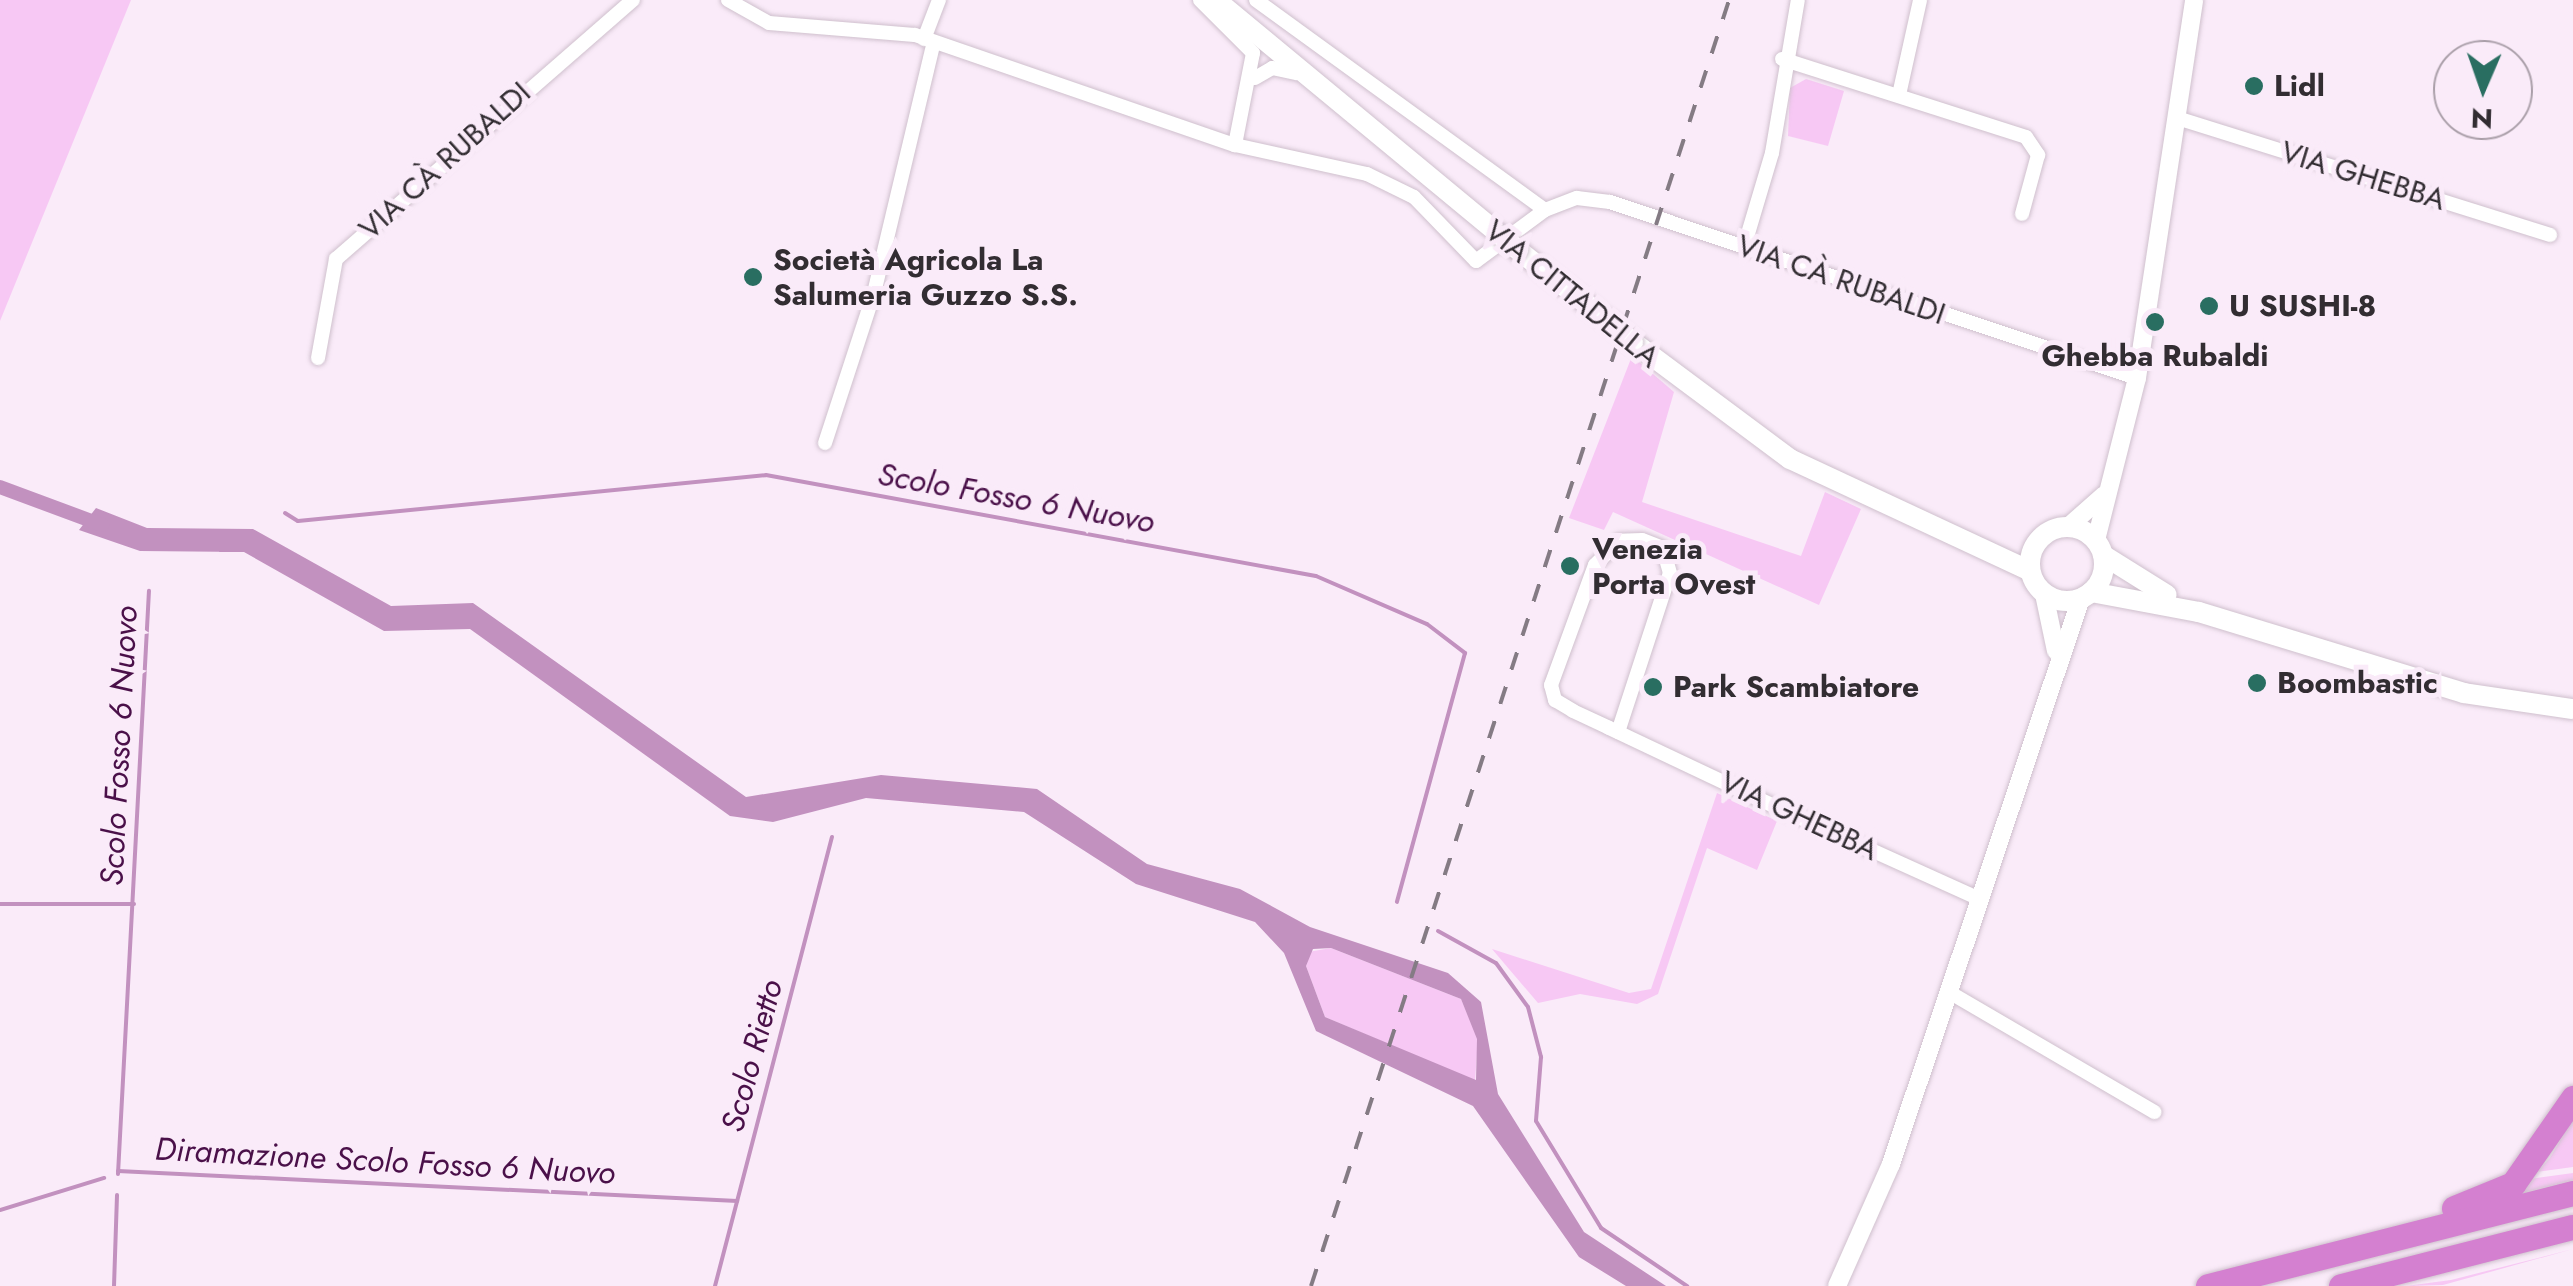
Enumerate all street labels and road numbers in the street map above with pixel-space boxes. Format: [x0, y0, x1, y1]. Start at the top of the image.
street label: VIA CÀ RUBALDI [352, 75, 538, 247]
street label: VIA GHEBBA [2276, 134, 2450, 218]
street label: VIA CITTADELLA [1477, 213, 1667, 375]
street label: VIA CÀ RUBALDI [1732, 228, 1950, 332]
street label: VIA GHEBBA [1714, 764, 1884, 868]

